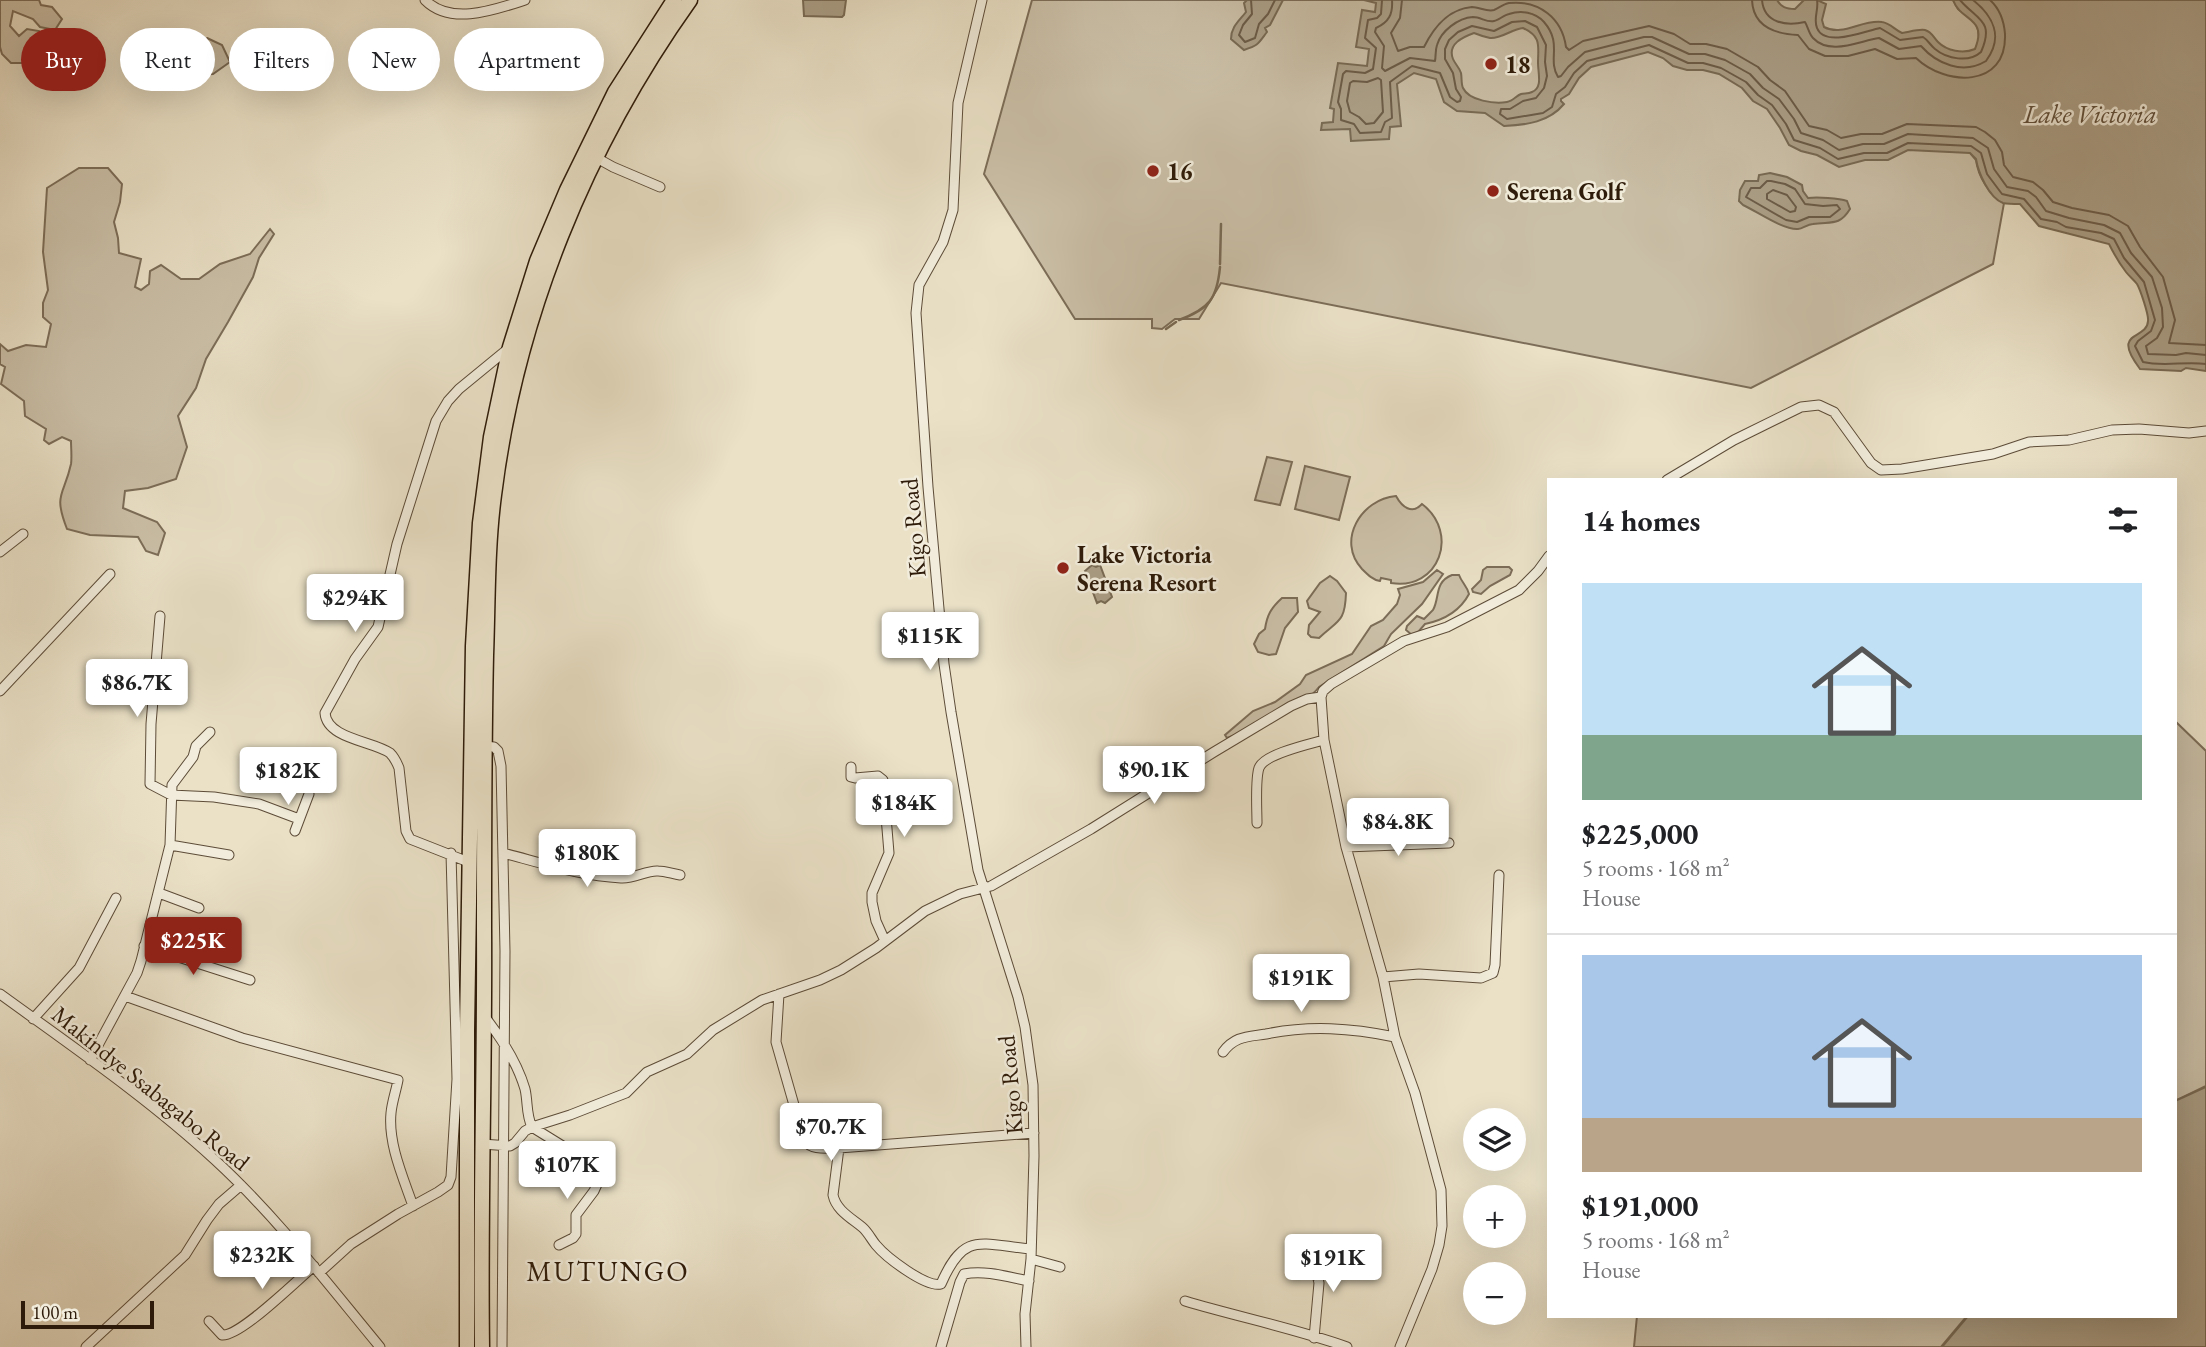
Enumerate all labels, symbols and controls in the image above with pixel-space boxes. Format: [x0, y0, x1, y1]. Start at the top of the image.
chip: Buy [21, 28, 106, 91]
chip: Rent [120, 28, 215, 91]
chip: Filters [229, 28, 334, 91]
chip: New [348, 28, 440, 91]
chip: Apartment [454, 28, 604, 91]
place label: 18 [1505, 49, 1530, 80]
marker: 18 [1483, 56, 1499, 72]
water label: Lake Victoria [2022, 97, 2157, 131]
place label: 16 [1167, 156, 1193, 187]
marker: 16 [1145, 163, 1161, 179]
place label: Serena Golf [1507, 176, 1626, 207]
marker: Serena Golf [1485, 183, 1501, 199]
street label: Kigo Road [893, 476, 933, 579]
text: 14 homes [1582, 501, 1700, 540]
icon: filters [2104, 501, 2142, 539]
place label: Lake Victoria Serena Resort [1077, 539, 1217, 598]
marker: Lake Victoria Serena Resort [1055, 560, 1071, 576]
pin: $294K [306, 574, 404, 634]
text: $294K [323, 582, 387, 612]
pin: $115K [881, 612, 979, 672]
text: $115K [898, 620, 962, 650]
icon: home [1799, 628, 1925, 754]
pin: $86.7K [80, 660, 194, 719]
text: $86.7K [102, 667, 172, 697]
pin: $90.1K [1097, 746, 1211, 806]
pin: $182K [239, 748, 337, 807]
text: $90.1K [1119, 754, 1189, 784]
text: $182K [256, 755, 320, 785]
pin: $184K [855, 780, 953, 839]
text: $184K [872, 787, 936, 817]
pin: $84.8K [1341, 798, 1455, 858]
text: $84.8K [1363, 806, 1433, 836]
text: $225,000 [1582, 814, 1698, 853]
pin: $180K [538, 830, 636, 889]
text: $180K [555, 837, 619, 867]
text: 5 rooms · 168 m² [1582, 853, 1730, 883]
text: House [1582, 883, 1641, 913]
pin: $225K [144, 918, 242, 977]
text: $225K [161, 925, 225, 955]
pin: $191K [1252, 954, 1350, 1014]
text: $191K [1269, 962, 1333, 992]
street label: Makindye Ssabagabo Road [46, 999, 257, 1178]
icon: home [1799, 1000, 1925, 1126]
street label: Kigo Road [990, 1033, 1030, 1136]
pin: $70.7K [774, 1104, 888, 1163]
map controls [1463, 1108, 1526, 1325]
button: layers [1463, 1108, 1526, 1171]
text: $70.7K [796, 1111, 866, 1141]
pin: $107K [518, 1142, 616, 1201]
text: $107K [535, 1149, 599, 1179]
button: + [1463, 1185, 1526, 1248]
text: $191,000 [1582, 1186, 1698, 1225]
text: 5 rooms · 168 m² [1582, 1225, 1730, 1255]
pin: $232K [213, 1232, 311, 1291]
pin: $191K [1284, 1234, 1382, 1294]
text: $232K [230, 1239, 294, 1269]
text: $191K [1301, 1242, 1365, 1272]
district label: MUTUNGO [526, 1253, 690, 1289]
text: House [1582, 1255, 1641, 1285]
button: − [1463, 1262, 1526, 1325]
scale bar [21, 1298, 154, 1330]
text: 100 m [32, 1300, 78, 1325]

